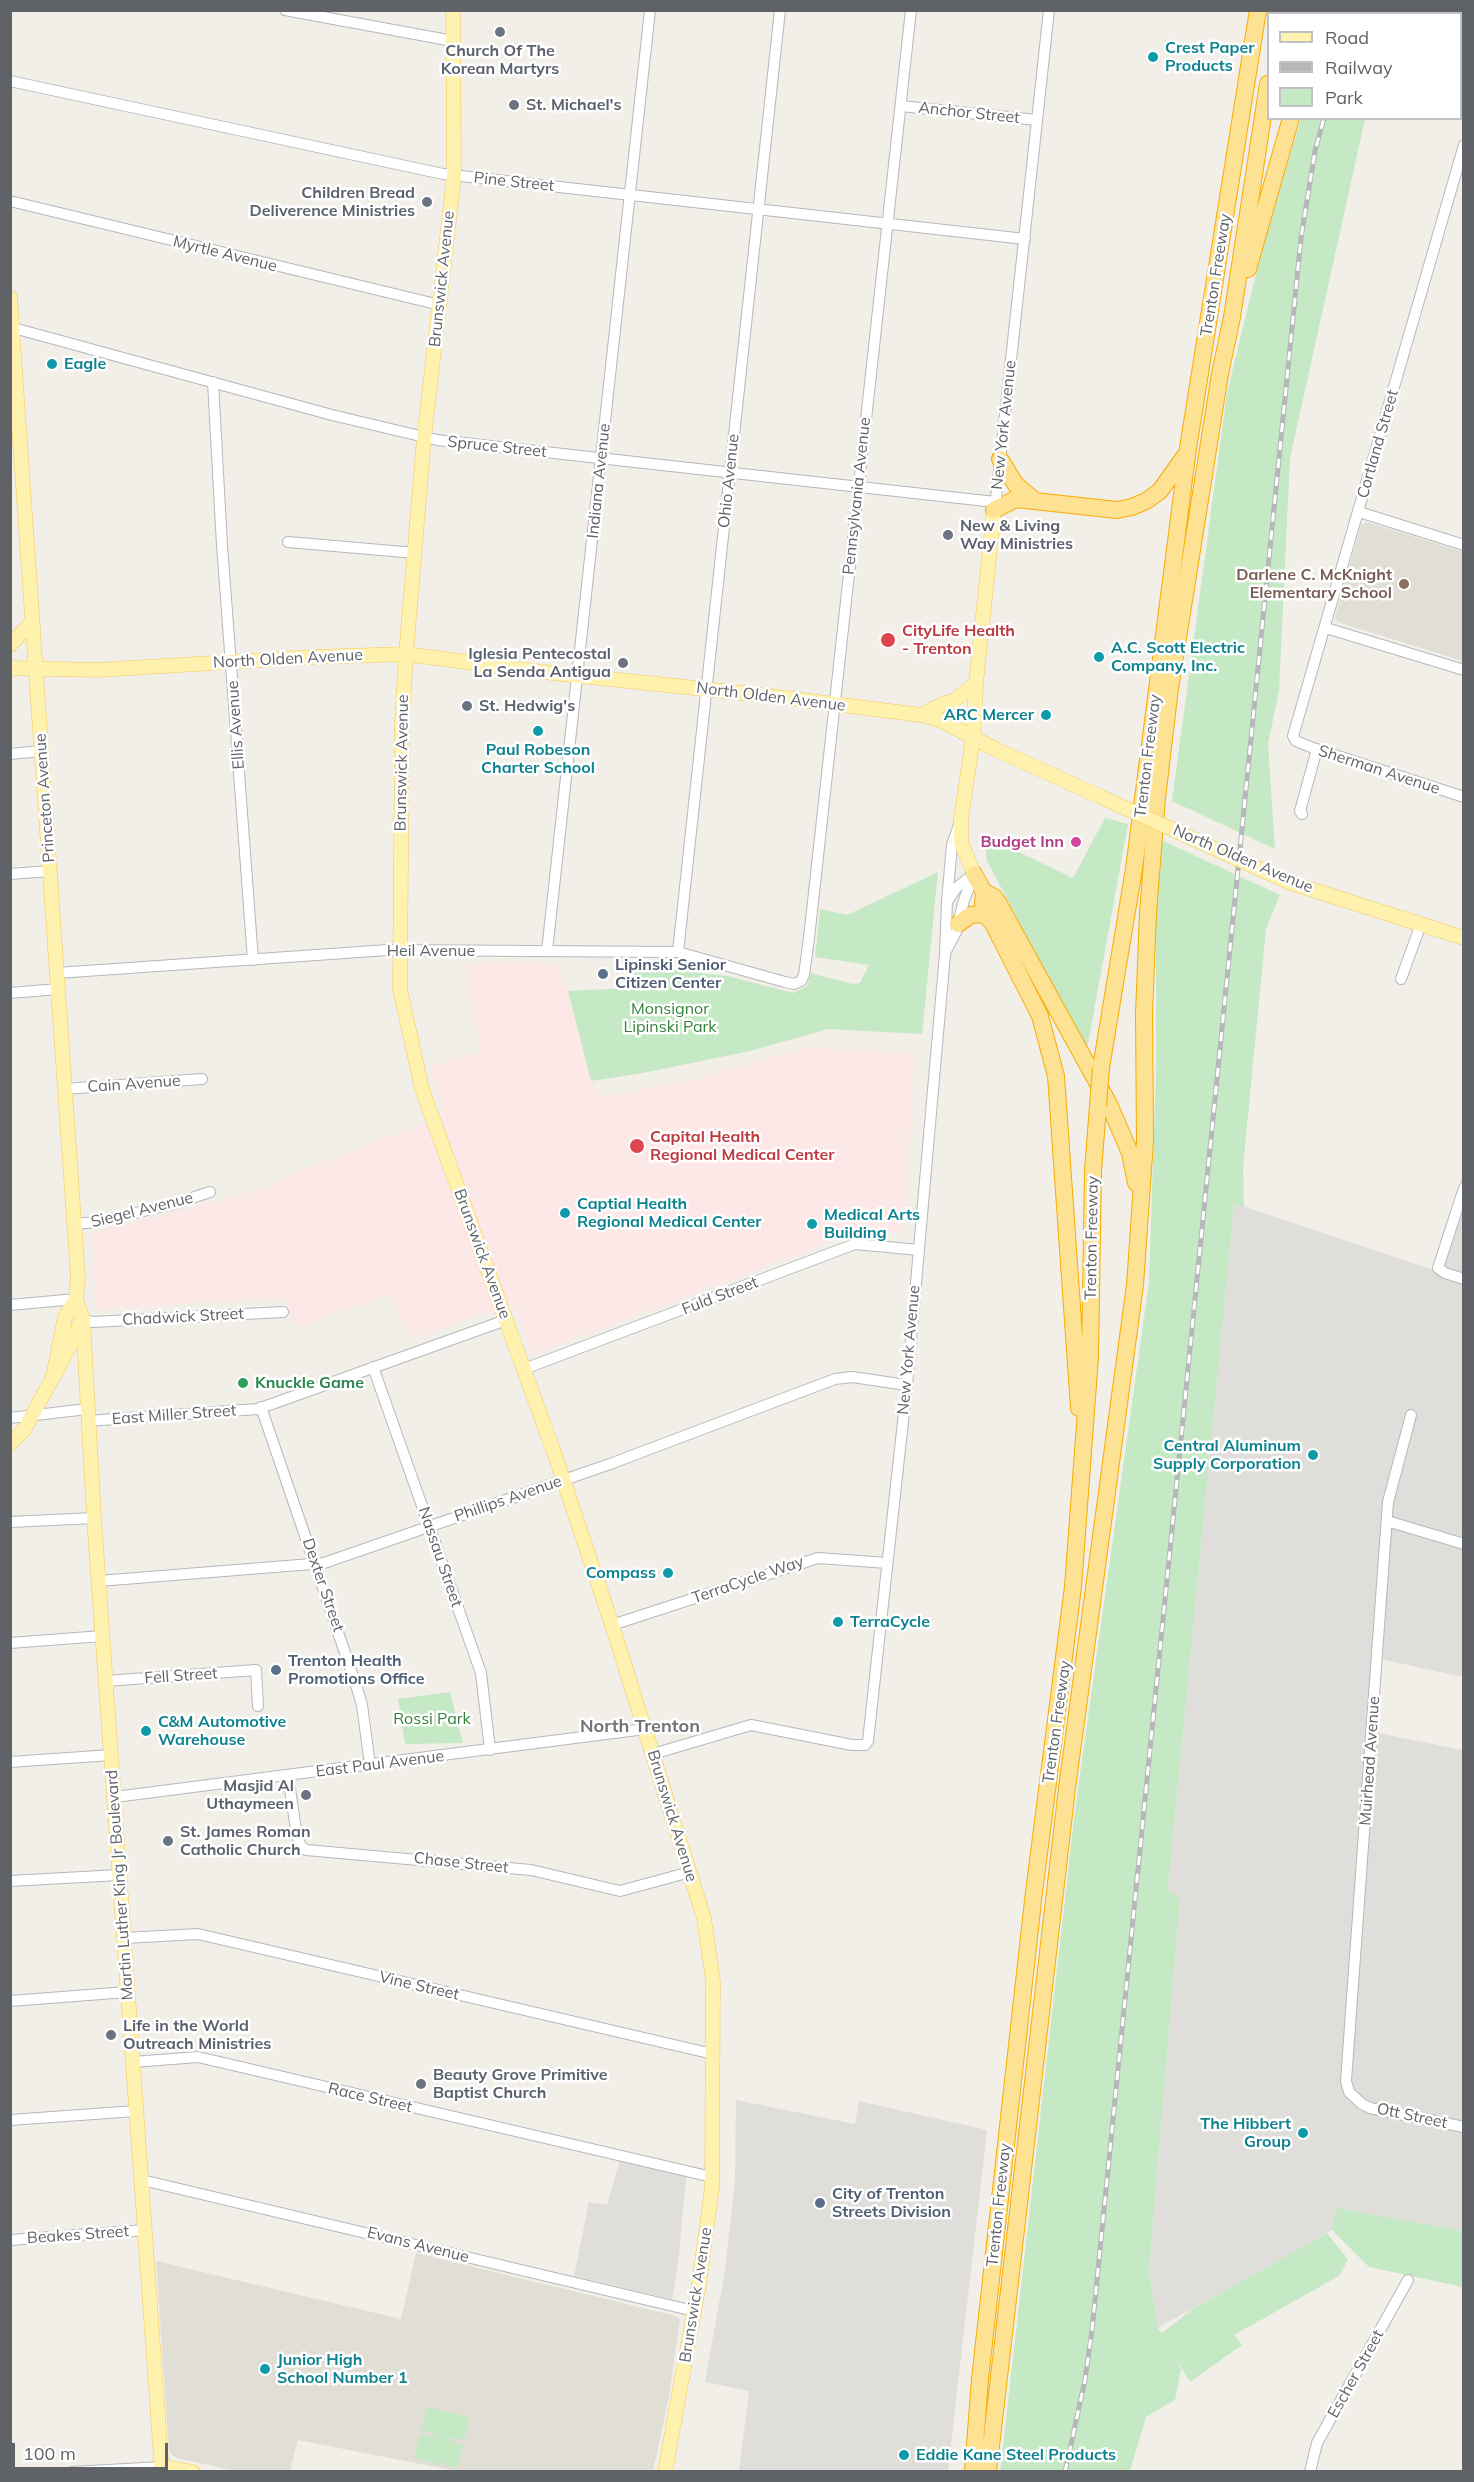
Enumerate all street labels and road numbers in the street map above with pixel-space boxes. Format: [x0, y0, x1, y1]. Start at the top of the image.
street label: Anchor Street [917, 98, 1021, 128]
street label: Pine Street [473, 168, 555, 196]
street label: Brunswick Avenue [425, 210, 459, 348]
street label: Trenton Freeway [1197, 212, 1235, 338]
street label: Myrtle Avenue [171, 232, 279, 276]
street label: New York Avenue [988, 359, 1020, 491]
street label: Cortland Street [1353, 387, 1403, 501]
street label: Pennsylvania Avenue [839, 416, 875, 576]
street label: Indiana Avenue [583, 423, 615, 539]
street label: Spruce Street [447, 432, 547, 462]
street label: Ohio Avenue [715, 433, 743, 529]
street label: North Olden Avenue [212, 645, 364, 673]
street label: North Olden Avenue [695, 678, 847, 716]
street label: Ellis Avenue [223, 680, 249, 770]
street label: Trenton Freeway [1131, 693, 1165, 819]
street label: Brunswick Avenue [391, 694, 413, 832]
street label: Princeton Avenue [31, 733, 59, 863]
street label: Sherman Avenue [1316, 741, 1442, 799]
street label: North Olden Avenue [1170, 821, 1316, 897]
street label: Heil Avenue [387, 941, 475, 961]
street label: Cain Avenue [87, 1071, 181, 1097]
street label: Trenton Freeway [1081, 1176, 1103, 1300]
street label: Brunswick Avenue [450, 1186, 514, 1322]
street label: Siegel Avenue [89, 1188, 195, 1232]
street label: Fuld Street [679, 1273, 761, 1319]
street label: New York Avenue [894, 1284, 924, 1416]
street label: Chadwick Street [122, 1304, 244, 1330]
street label: East Miller Street [111, 1401, 237, 1429]
street label: Phillips Avenue [452, 1472, 564, 1526]
street label: Nassau Street [414, 1504, 466, 1610]
street label: Dexter Street [298, 1536, 348, 1634]
street label: TerraCycle Way [690, 1552, 806, 1608]
street label: Trenton Freeway [1039, 1659, 1075, 1785]
street label: Fell Street [144, 1664, 218, 1688]
street label: Muirhead Avenue [1356, 1696, 1384, 1826]
street label: East Paul Avenue [315, 1747, 445, 1781]
street label: Brunswick Avenue [643, 1748, 701, 1884]
street label: Martin Luther King Jr Boulevard [102, 1769, 138, 2001]
street label: Chase Street [413, 1848, 509, 1878]
street label: Vine Street [377, 1967, 461, 2005]
street label: Race Street [326, 2079, 414, 2117]
street label: Ott Street [1375, 2099, 1449, 2133]
street label: Trenton Freeway [983, 2142, 1015, 2268]
street label: Beakes Street [26, 2222, 130, 2248]
street label: Evans Avenue [365, 2223, 471, 2267]
street label: Brunswick Avenue [676, 2226, 716, 2364]
street label: Escher Street [1324, 2327, 1388, 2421]

